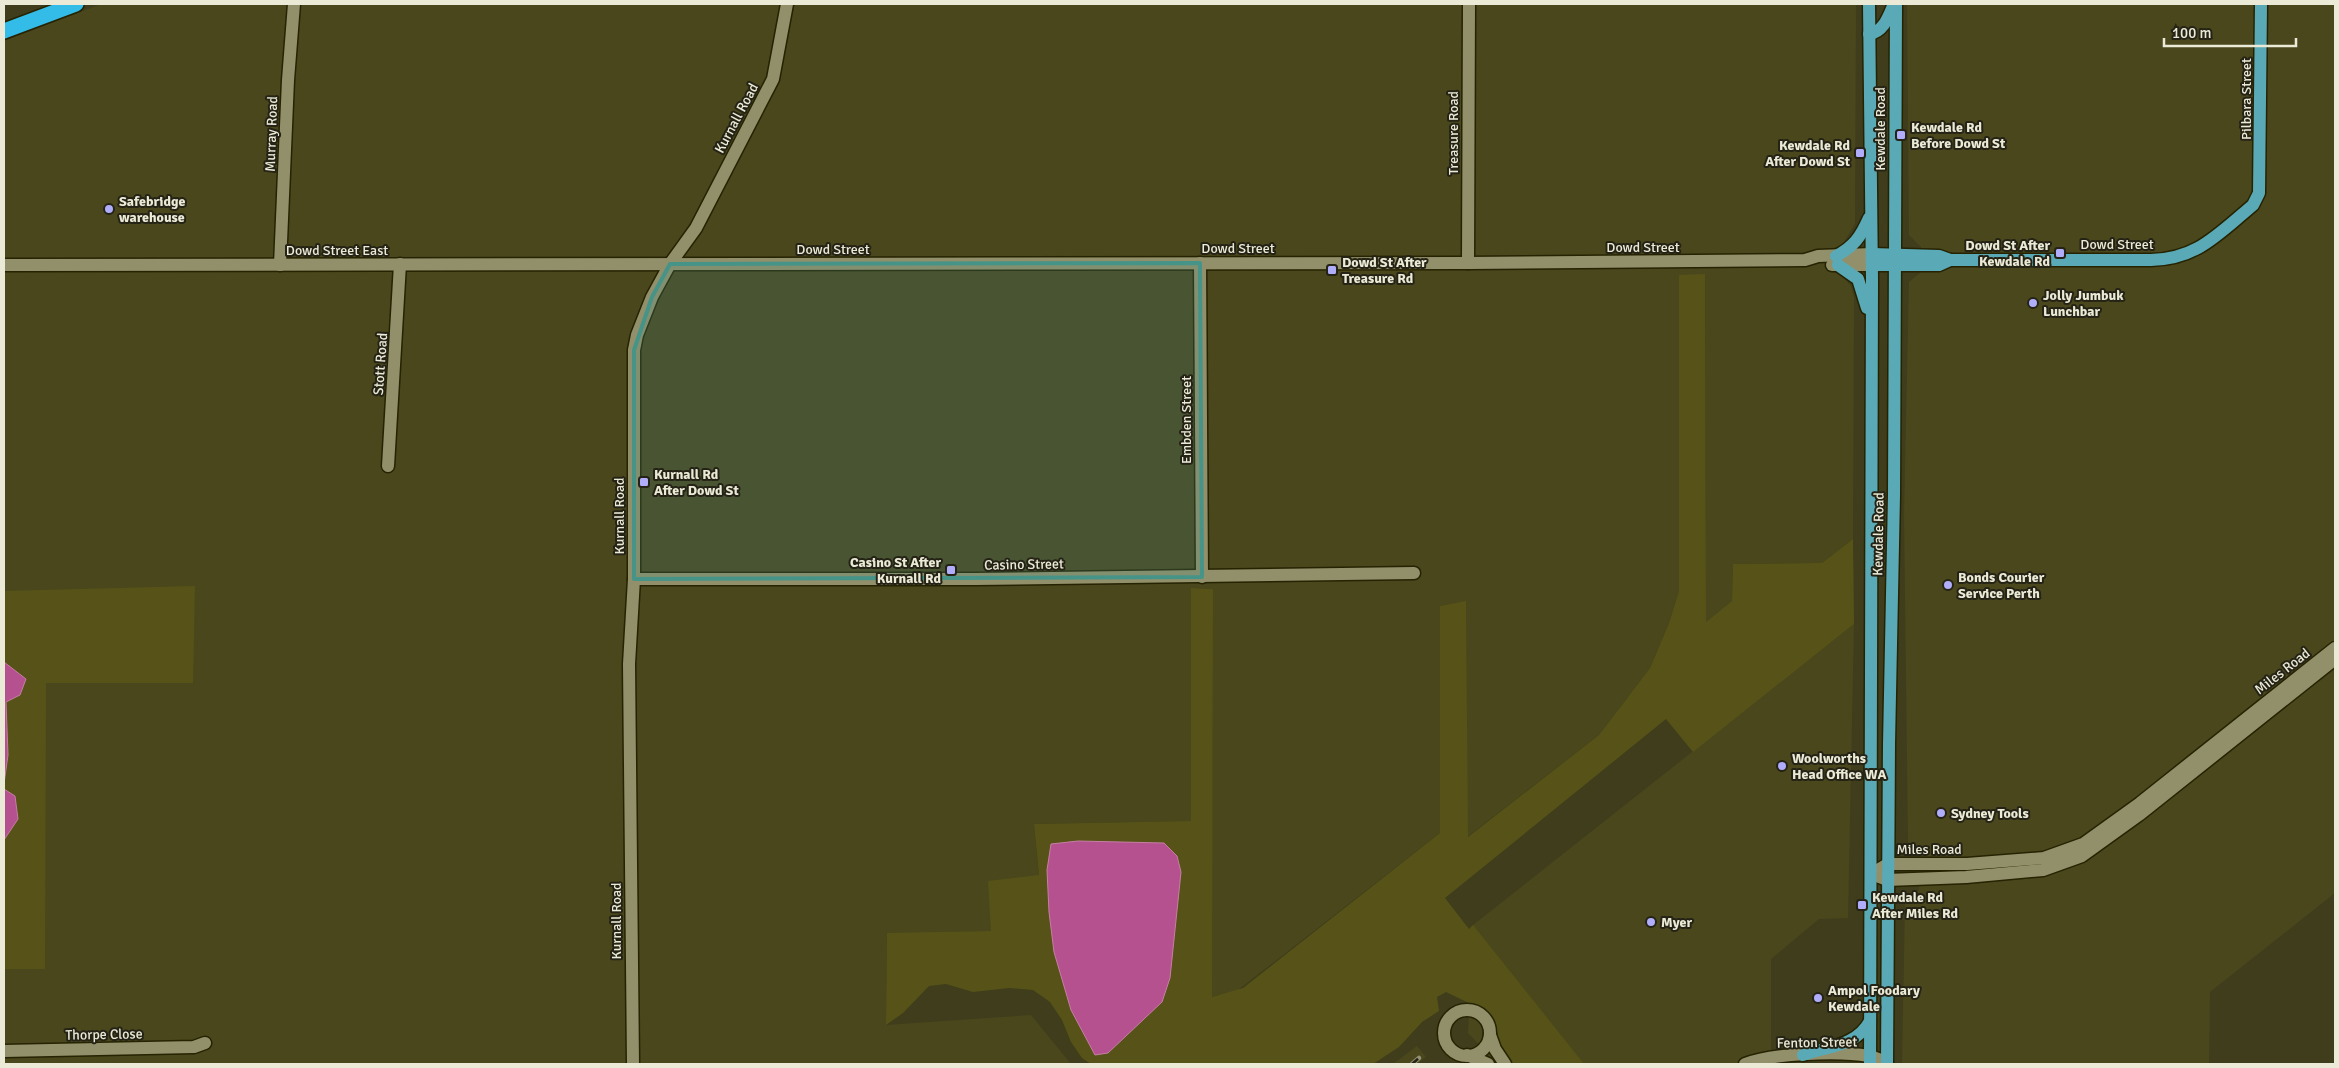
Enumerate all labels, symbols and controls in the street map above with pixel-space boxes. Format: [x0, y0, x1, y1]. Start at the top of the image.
scale bar [2164, 15, 2296, 47]
text: 100 m [2172, 24, 2212, 42]
street label: Pilbara Street [2238, 58, 2255, 140]
street label: Kurnall Road [711, 80, 762, 156]
street label: Kewdale Road [1872, 87, 1889, 171]
street label: Treasure Road [1445, 91, 1462, 175]
street label: Murray Road [262, 96, 281, 172]
place label: Kewdale Rd Before Dowd St [1911, 119, 2006, 152]
marker: Kewdale Rd Before Dowd St [1895, 129, 1907, 141]
place label: Kewdale Rd After Dowd St [1765, 137, 1851, 170]
marker: Kewdale Rd After Dowd St [1854, 147, 1866, 159]
place label: Safebridge warehouse [119, 193, 185, 226]
marker: Safebridge warehouse [103, 203, 115, 215]
street label: Dowd Street [2080, 236, 2154, 253]
place label: Dowd St After Kewdale Rd [1965, 237, 2050, 270]
street label: Dowd Street [1606, 239, 1680, 256]
street label: Dowd Street [1201, 240, 1275, 257]
street label: Dowd Street [796, 241, 870, 258]
street label: Dowd Street East [286, 242, 388, 259]
marker: Dowd St After Kewdale Rd [2054, 247, 2066, 259]
place label: Dowd St After Treasure Rd [1342, 254, 1427, 287]
marker: Dowd St After Treasure Rd [1326, 264, 1338, 276]
place label: Jolly Jumbuk Lunchbar [2043, 287, 2124, 320]
marker: Jolly Jumbuk Lunchbar [2027, 297, 2039, 309]
street label: Stott Road [370, 332, 391, 396]
street label: Embden Street [1178, 376, 1195, 464]
place label: Kurnall Rd After Dowd St [654, 466, 739, 499]
marker: Kurnall Rd After Dowd St [638, 476, 650, 488]
street label: Kurnall Road [611, 478, 628, 554]
street label: Kewdale Road [1869, 492, 1888, 576]
place label: Casino St After Kurnall Rd [850, 554, 941, 587]
street label: Casino Street [984, 555, 1064, 574]
marker: Casino St After Kurnall Rd [945, 564, 957, 576]
place label: Bonds Courier Service Perth [1958, 569, 2045, 602]
marker: Bonds Courier Service Perth [1942, 579, 1954, 591]
street label: Miles Road [2251, 645, 2313, 698]
place label: Woolworths Head Office WA [1792, 750, 1886, 783]
marker: Woolworths Head Office WA [1776, 760, 1788, 772]
place label: Sydney Tools [1951, 805, 2029, 822]
marker: Sydney Tools [1935, 807, 1947, 819]
street label: Miles Road [1896, 841, 1962, 858]
street label: Kurnall Road [608, 883, 625, 959]
place label: Kewdale Rd After Miles Rd [1872, 889, 1959, 922]
marker: Kewdale Rd After Miles Rd [1856, 899, 1868, 911]
place label: Myer [1661, 914, 1692, 931]
marker: Myer [1645, 916, 1657, 928]
place label: Ampol Foodary Kewdale [1828, 982, 1920, 1015]
marker: Ampol Foodary Kewdale [1812, 992, 1824, 1004]
street label: Thorpe Close [65, 1025, 143, 1044]
street label: Fenton Street [1776, 1033, 1858, 1052]

